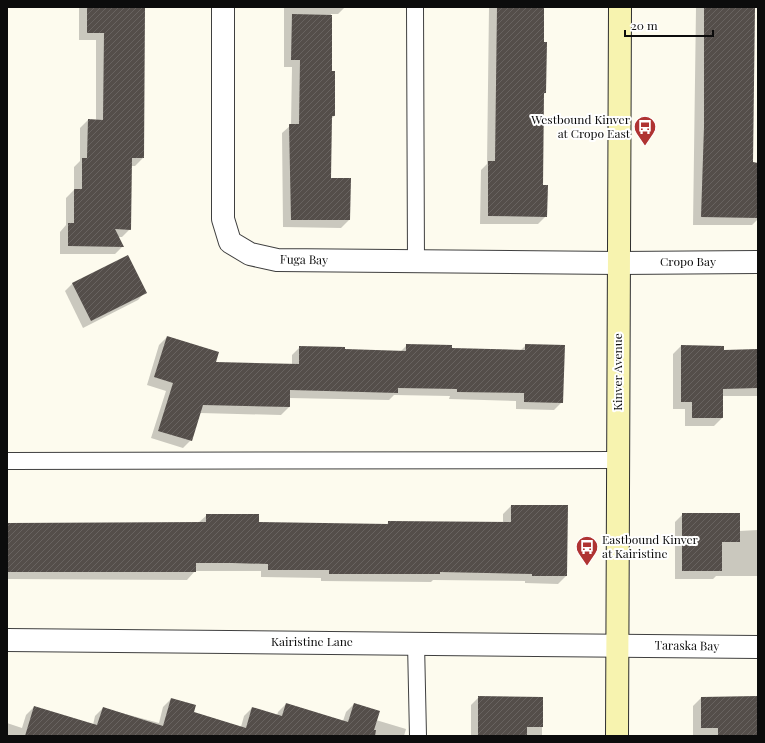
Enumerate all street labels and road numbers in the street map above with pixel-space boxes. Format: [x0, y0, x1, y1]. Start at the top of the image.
street label: Fuga Bay [280, 251, 328, 267]
street label: Cropo Bay [660, 253, 716, 269]
street label: Kinver Avenue [609, 333, 625, 411]
street label: Kairistine Lane [271, 633, 353, 649]
street label: Taraska Bay [655, 636, 719, 654]

